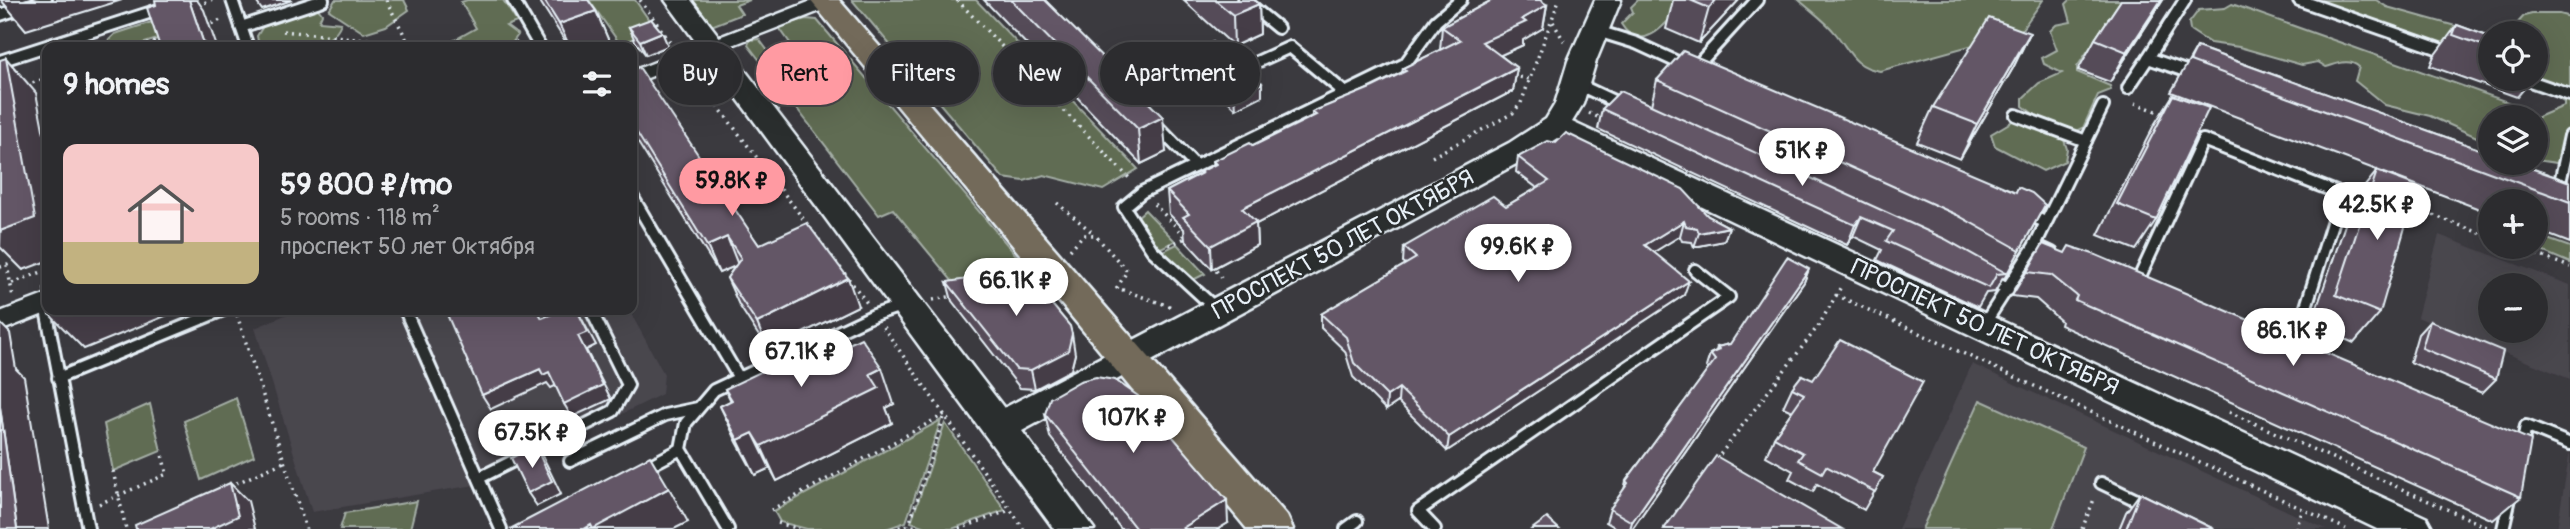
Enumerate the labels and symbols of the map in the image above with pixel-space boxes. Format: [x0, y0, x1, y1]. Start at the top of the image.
pin: 51K ₽ [1753, 128, 1851, 188]
pin: 59.8K ₽ [667, 158, 797, 218]
street label: ПРОСПЕКТ 50 ЛЕТ ОКТЯБРЯ [1207, 163, 1479, 326]
pin: 42.5K ₽ [2312, 182, 2442, 242]
pin: 99.6K ₽ [1453, 224, 1583, 284]
street label: ПРОСПЕКТ 50 ЛЕТ ОКТЯБРЯ [1846, 253, 2123, 402]
pin: 66.1K ₽ [951, 258, 1081, 318]
pin: 86.1K ₽ [2228, 308, 2358, 368]
pin: 67.1K ₽ [736, 330, 866, 389]
pin: 107K ₽ [1076, 396, 1190, 455]
pin: 67.5K ₽ [467, 410, 597, 470]

